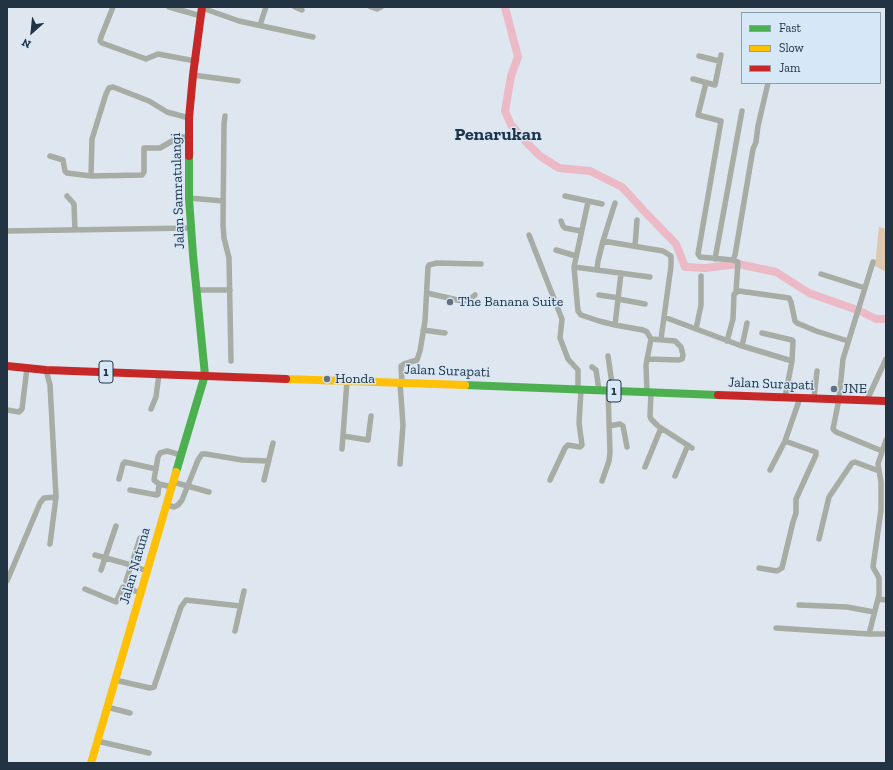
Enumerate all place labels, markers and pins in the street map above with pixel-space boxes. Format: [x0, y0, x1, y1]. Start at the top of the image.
place label: The Banana Suite [458, 294, 563, 310]
marker: The Banana Suite [445, 297, 455, 307]
place label: Honda [335, 371, 375, 387]
marker: Honda [322, 374, 332, 384]
place label: JNE [842, 381, 867, 397]
marker: JNE [829, 384, 839, 394]

